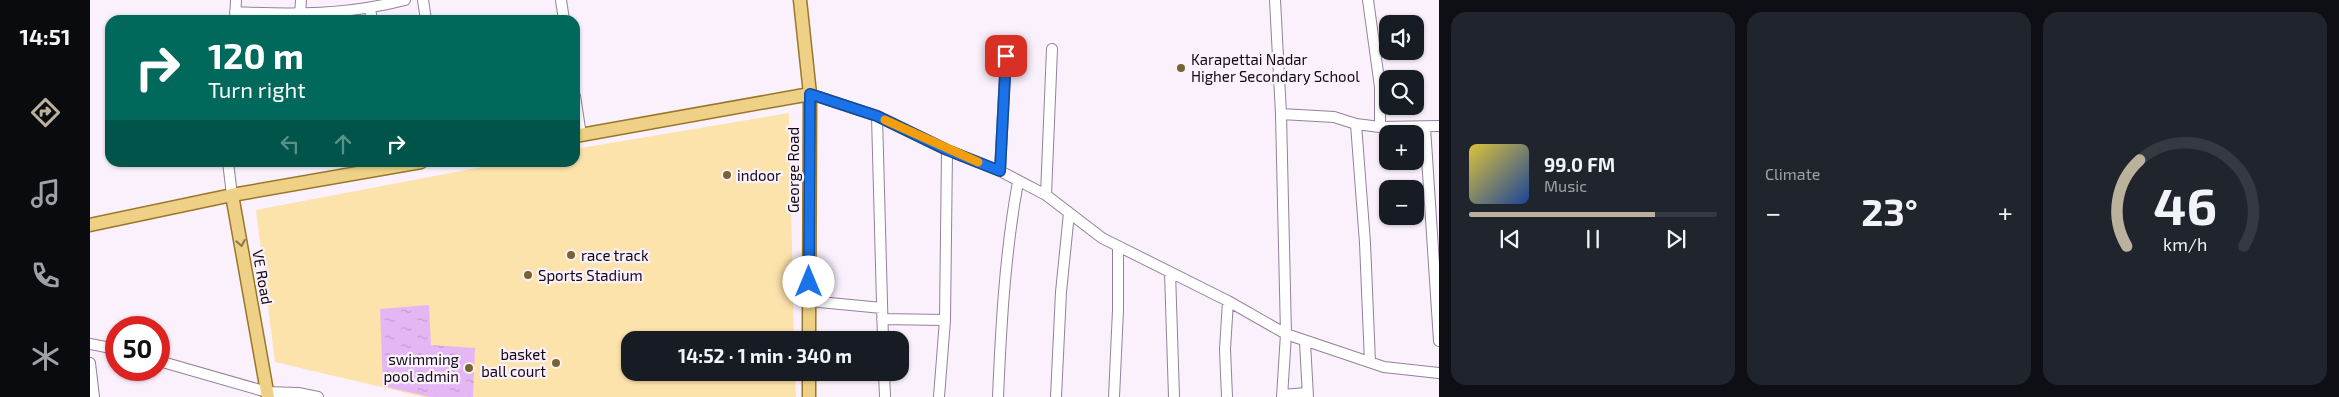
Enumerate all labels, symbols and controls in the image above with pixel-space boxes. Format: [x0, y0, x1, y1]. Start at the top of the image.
map controls [1379, 15, 1424, 225]
button: sound [1379, 15, 1424, 60]
text: 14:51 [20, 23, 70, 49]
text: 120 m [208, 34, 304, 76]
icon: right [125, 35, 190, 100]
pin [985, 35, 1027, 77]
icon: arrive [992, 42, 1020, 70]
place label: Karapettai Nadar Higher Secondary School [1191, 50, 1360, 85]
marker: Karapettai Nadar Higher Secondary School [1175, 62, 1187, 74]
button: search [1379, 70, 1424, 115]
text: Turn right [208, 76, 306, 102]
icon: directions [28, 95, 63, 130]
button: + [1379, 125, 1424, 170]
street label: George Road [784, 127, 802, 213]
icon: left [276, 130, 304, 158]
icon: ahead [329, 130, 357, 158]
icon: right [382, 130, 410, 158]
text: 99.0 FM [1544, 153, 1615, 176]
text: Climate [1765, 164, 1820, 183]
place label: indoor [737, 166, 781, 184]
marker: indoor [721, 169, 733, 181]
text: 46 [2153, 173, 2217, 235]
icon: music [28, 176, 63, 211]
text: Music [1544, 176, 1587, 195]
button: − [1379, 180, 1424, 225]
text: 23° [1861, 188, 1918, 234]
text: − [1765, 195, 1781, 229]
text: + [1998, 195, 2013, 229]
icon: previous [1496, 225, 1524, 253]
icon: pause [1579, 225, 1607, 253]
icon: next [1662, 225, 1690, 253]
text: km/h [2163, 233, 2207, 255]
one-way arrow [235, 239, 245, 247]
place label: race track [581, 246, 649, 264]
street label: VE Road [249, 248, 277, 306]
marker: race track [565, 249, 577, 261]
position arrow [782, 255, 834, 307]
icon: phone [28, 258, 63, 293]
place label: Sports Stadium [538, 266, 643, 284]
marker: Sports Stadium [522, 269, 534, 281]
speed limit sign: 50 [105, 316, 170, 381]
icon: climate [28, 339, 63, 374]
text: 14:52 · 1 min · 340 m [678, 344, 852, 367]
place label: basket ball court [481, 345, 546, 380]
place label: swimming pool admin [383, 350, 460, 385]
marker: basket ball court [550, 357, 562, 369]
marker: swimming pool admin [463, 362, 475, 374]

